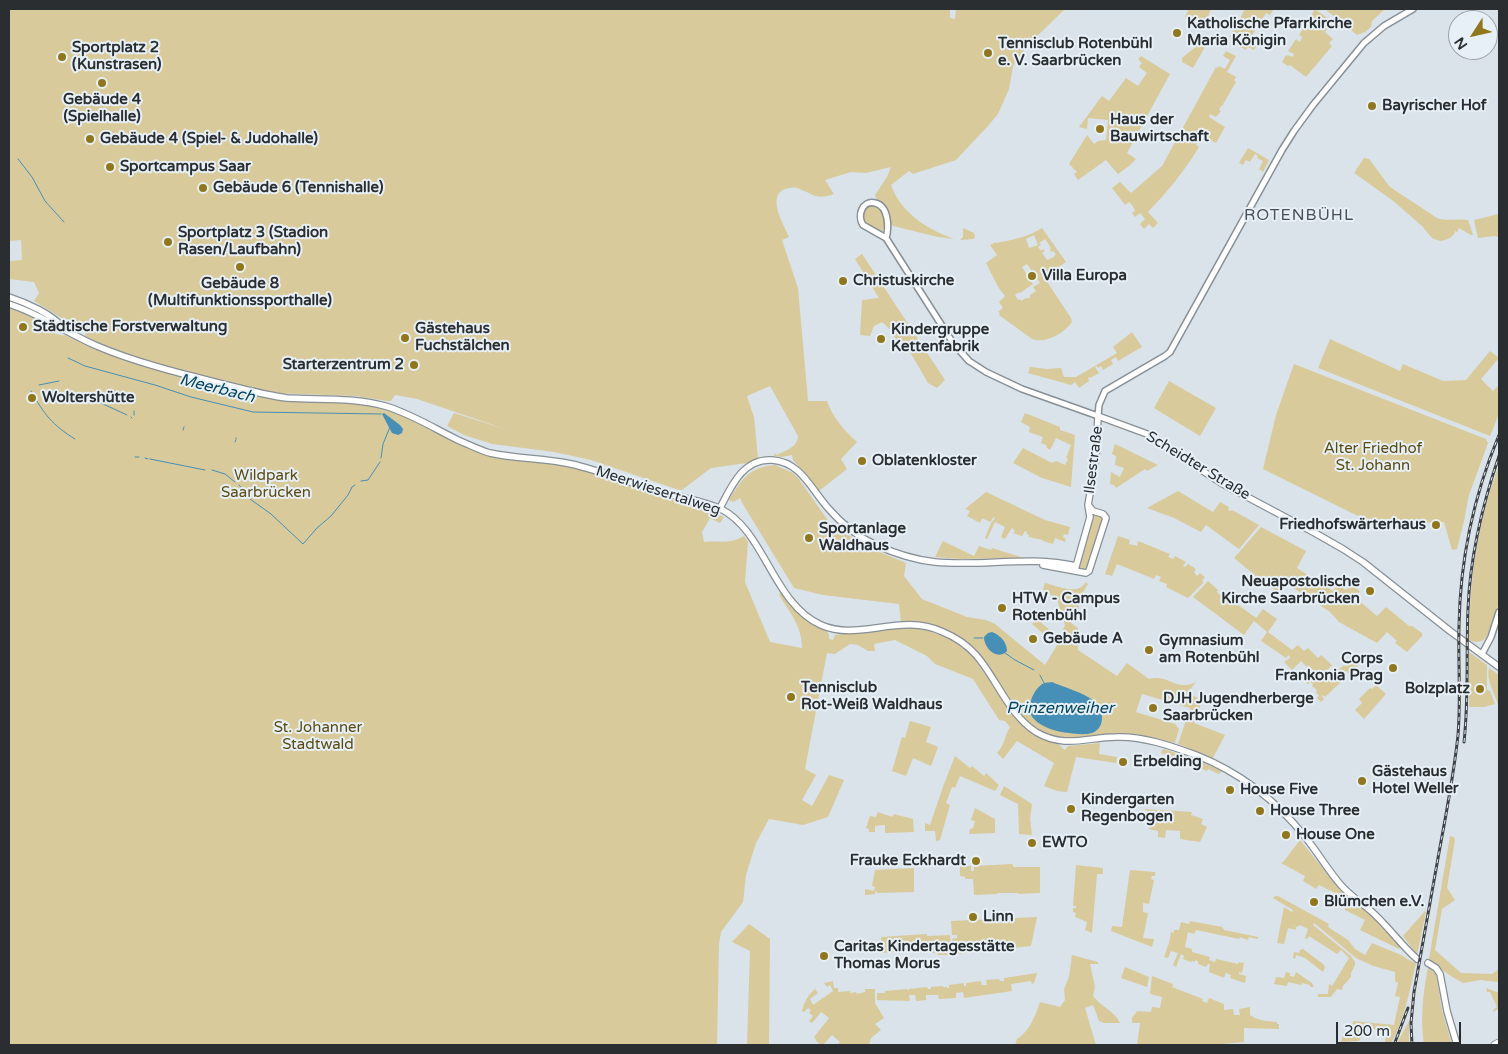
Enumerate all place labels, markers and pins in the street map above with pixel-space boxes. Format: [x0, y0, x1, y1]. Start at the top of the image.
place label: Katholische Pfarrkirche Maria Königin [1187, 15, 1352, 50]
marker: Katholische Pfarrkirche Maria Königin [1171, 27, 1183, 39]
place label: Tennisclub Rotenbühl e. V. Saarbrücken [998, 35, 1153, 70]
place label: Sportplatz 2 (Kunstrasen) [72, 39, 162, 74]
marker: Tennisclub Rotenbühl e. V. Saarbrücken [982, 47, 994, 59]
marker: Sportplatz 2 (Kunstrasen) [56, 51, 68, 63]
marker: Gebäude 4 (Spielhalle) [96, 77, 108, 89]
place label: Gebäude 4 (Spielhalle) [63, 91, 141, 126]
place label: Bayrischer Hof [1382, 97, 1487, 115]
marker: Bayrischer Hof [1366, 100, 1378, 112]
place label: Haus der Bauwirtschaft [1110, 111, 1209, 146]
marker: Haus der Bauwirtschaft [1094, 123, 1106, 135]
place label: Gebäude 4 (Spiel- & Judohalle) [100, 130, 318, 148]
marker: Gebäude 4 (Spiel- & Judohalle) [84, 133, 96, 145]
place label: Sportcampus Saar [120, 158, 251, 176]
marker: Sportcampus Saar [104, 161, 116, 173]
place label: Gebäude 6 (Tennishalle) [213, 179, 383, 197]
marker: Gebäude 6 (Tennishalle) [197, 182, 209, 194]
place label: Sportplatz 3 (Stadion Rasen/Laufbahn) [178, 224, 328, 259]
marker: Sportplatz 3 (Stadion Rasen/Laufbahn) [162, 236, 174, 248]
marker: Gebäude 8 (Multifunktionssporthalle) [234, 261, 246, 273]
place label: Villa Europa [1042, 267, 1127, 285]
marker: Villa Europa [1026, 270, 1038, 282]
place label: Christuskirche [853, 272, 954, 290]
place label: Gebäude 8 (Multifunktionssporthalle) [148, 275, 332, 310]
marker: Christuskirche [837, 275, 849, 287]
place label: Städtische Forstverwaltung [33, 318, 227, 336]
place label: Gästehaus Fuchstälchen [415, 320, 510, 355]
marker: Städtische Forstverwaltung [17, 321, 29, 333]
place label: Kindergruppe Kettenfabrik [891, 321, 989, 356]
marker: Gästehaus Fuchstälchen [399, 332, 411, 344]
marker: Kindergruppe Kettenfabrik [875, 333, 887, 345]
place label: Starterzentrum 2 [283, 356, 404, 374]
marker: Starterzentrum 2 [408, 359, 420, 371]
place label: Woltershütte [42, 389, 134, 407]
marker: Woltershütte [26, 392, 38, 404]
place label: Oblatenkloster [872, 452, 977, 470]
marker: Oblatenkloster [856, 455, 868, 467]
place label: Friedhofswärterhaus [1279, 516, 1426, 534]
marker: Friedhofswärterhaus [1430, 519, 1442, 531]
place label: Sportanlage Waldhaus [819, 520, 906, 555]
marker: Sportanlage Waldhaus [803, 532, 815, 544]
place label: Neuapostolische Kirche Saarbrücken [1221, 573, 1360, 608]
marker: Neuapostolische Kirche Saarbrücken [1364, 585, 1376, 597]
place label: HTW - Campus Rotenbühl [1012, 590, 1120, 625]
marker: HTW - Campus Rotenbühl [996, 602, 1008, 614]
place label: Gebäude A [1043, 630, 1123, 648]
place label: Gymnasium am Rotenbühl [1159, 632, 1260, 667]
marker: Gebäude A [1027, 633, 1039, 645]
marker: Gymnasium am Rotenbühl [1143, 644, 1155, 656]
place label: Corps Frankonia Prag [1275, 650, 1383, 685]
marker: Corps Frankonia Prag [1387, 662, 1399, 674]
place label: Tennisclub Rot-Weiß Waldhaus [801, 679, 942, 714]
place label: Bolzplatz [1405, 680, 1470, 698]
marker: Bolzplatz [1474, 683, 1486, 695]
place label: DJH Jugendherberge Saarbrücken [1163, 690, 1314, 725]
marker: Tennisclub Rot-Weiß Waldhaus [785, 691, 797, 703]
marker: DJH Jugendherberge Saarbrücken [1147, 702, 1159, 714]
place label: Erbelding [1133, 753, 1202, 771]
marker: Erbelding [1117, 756, 1129, 768]
place label: Gästehaus Hotel Weller [1372, 763, 1459, 798]
marker: Gästehaus Hotel Weller [1356, 775, 1368, 787]
place label: House Five [1240, 781, 1318, 799]
marker: House Five [1224, 784, 1236, 796]
place label: Kindergarten Regenbogen [1081, 791, 1174, 826]
place label: House Three [1270, 802, 1360, 820]
marker: Kindergarten Regenbogen [1065, 803, 1077, 815]
marker: House Three [1254, 805, 1266, 817]
place label: House One [1296, 826, 1375, 844]
marker: House One [1280, 829, 1292, 841]
place label: EWTO [1042, 834, 1088, 852]
marker: EWTO [1026, 837, 1038, 849]
place label: Frauke Eckhardt [850, 852, 966, 870]
marker: Frauke Eckhardt [970, 855, 982, 867]
place label: Blümchen e.V. [1324, 893, 1424, 911]
marker: Blümchen e.V. [1308, 896, 1320, 908]
place label: Linn [983, 908, 1014, 926]
marker: Linn [967, 911, 979, 923]
place label: Caritas Kindertagesstätte Thomas Morus [834, 938, 1014, 973]
marker: Caritas Kindertagesstätte Thomas Morus [818, 950, 830, 962]

